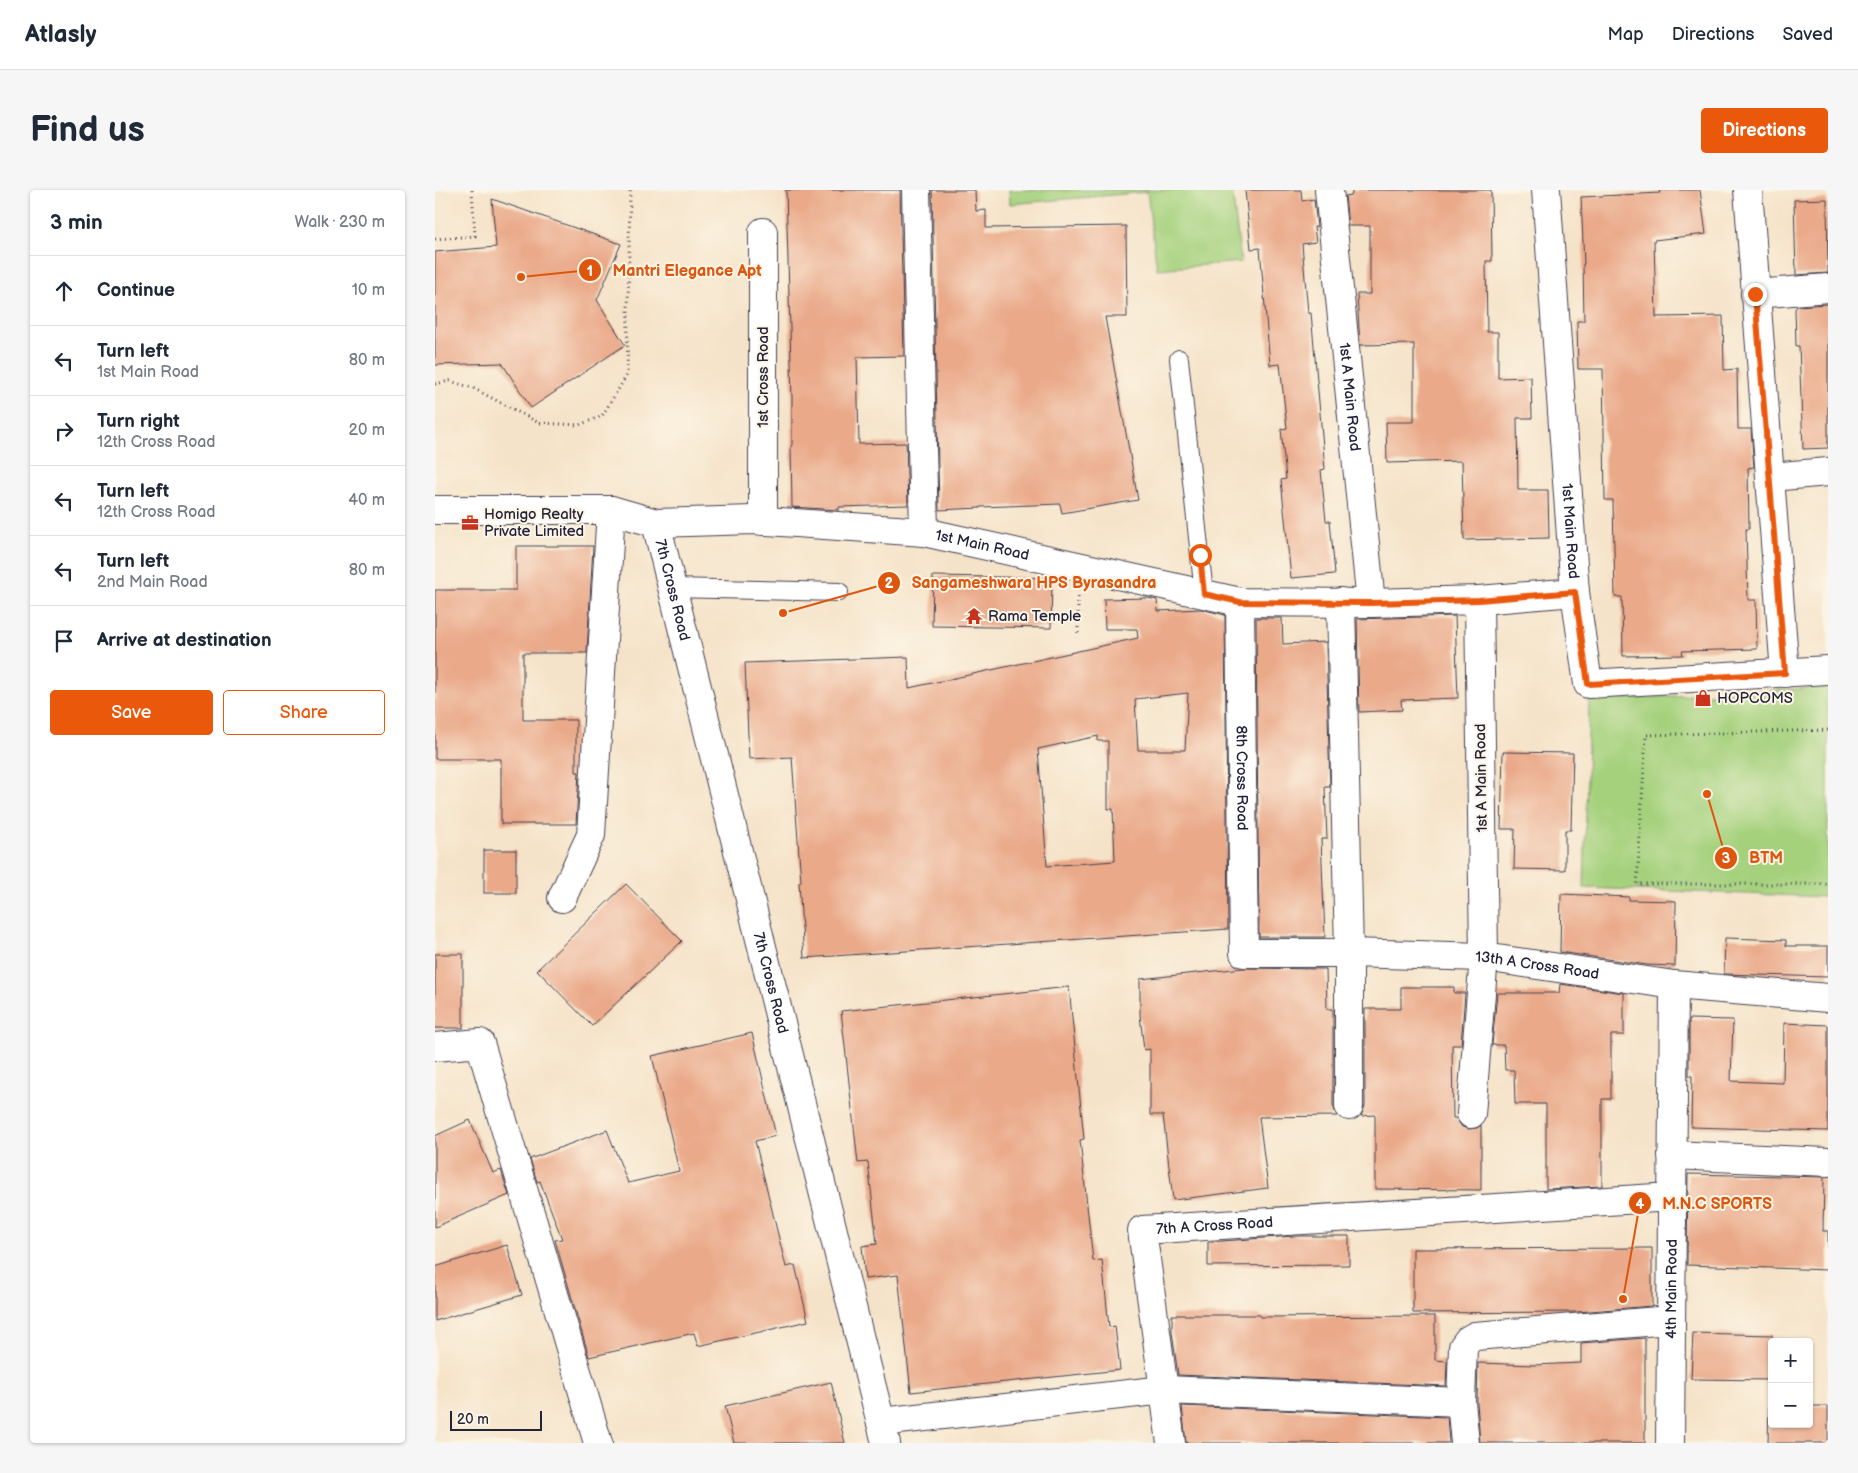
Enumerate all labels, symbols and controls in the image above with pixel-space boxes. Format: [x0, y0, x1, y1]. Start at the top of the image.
text: Atlasly [25, 20, 96, 49]
text: Map [1608, 24, 1644, 45]
text: Directions [1672, 24, 1754, 45]
text: Saved [1782, 24, 1833, 45]
button: Directions [1701, 108, 1828, 153]
text: Find us [30, 109, 145, 152]
text: 3 min [50, 210, 103, 235]
text: Walk · 230 m [295, 213, 385, 232]
callout: Mantri Elegance Apt [578, 255, 772, 286]
text: 1 [587, 262, 593, 281]
text: Mantri Elegance Apt [613, 262, 762, 281]
icon: ahead [50, 277, 78, 305]
text: Continue [97, 279, 175, 302]
text: 10 m [352, 281, 385, 300]
route end [1744, 283, 1767, 306]
street label: 1st Cross Road [754, 326, 773, 428]
text: Turn left [97, 340, 169, 363]
street label: 1st A Main Road [1335, 342, 1365, 452]
icon: left [50, 347, 78, 375]
text: 80 m [349, 351, 385, 370]
text: 1st Main Road [97, 363, 199, 382]
text: Turn right [97, 410, 180, 433]
icon: right [50, 417, 78, 445]
text: 20 m [349, 421, 385, 440]
text: 12th Cross Road [97, 433, 215, 452]
text: Turn left [97, 480, 169, 503]
street label: 1st Main Road [1557, 483, 1583, 580]
icon: left [50, 487, 78, 515]
text: 40 m [348, 491, 385, 510]
text: 12th Cross Road [97, 503, 215, 522]
place label: Homigo Realty Private Limited [484, 505, 584, 541]
office icon: Homigo Realty Private Limited [460, 513, 480, 533]
street label: 1st Main Road [933, 526, 1031, 565]
street label: 7th Cross Road [650, 537, 694, 643]
route start [1189, 544, 1212, 567]
text: Turn left [97, 550, 169, 573]
icon: left [50, 557, 78, 585]
text: 80 m [349, 561, 385, 580]
callout: Sangameshwara HPS Byrasandra [876, 567, 1166, 598]
text: 2nd Main Road [97, 573, 208, 592]
text: 2 [885, 574, 894, 593]
text: Sangameshwara HPS Byrasandra [912, 574, 1156, 593]
temple icon: Rama Temple [964, 606, 984, 626]
place label: Rama Temple [988, 607, 1081, 626]
icon: arrive [50, 627, 78, 655]
text: Arrive at destination [97, 629, 272, 652]
shop icon: HOPCOMS [1693, 688, 1713, 708]
place label: HOPCOMS [1717, 689, 1793, 708]
button: Save [50, 690, 213, 735]
button: Share [223, 690, 385, 735]
street label: 1st A Main Road [1471, 723, 1492, 833]
street label: 8th Cross Road [1231, 725, 1252, 831]
callout: BTM [1714, 842, 1793, 873]
text: 3 [1722, 849, 1731, 868]
text: BTM [1749, 849, 1783, 868]
street label: 7th Cross Road [749, 930, 792, 1036]
street label: 13th A Cross Road [1475, 948, 1600, 984]
callout: M.N.C SPORTS [1627, 1188, 1782, 1219]
text: 4 [1636, 1195, 1645, 1214]
text: M.N.C SPORTS [1662, 1195, 1772, 1214]
street label: 7th A Cross Road [1156, 1213, 1274, 1239]
street label: 4th Main Road [1662, 1239, 1682, 1339]
map controls [1768, 1338, 1813, 1428]
button: + [1768, 1338, 1813, 1383]
button: − [1768, 1383, 1813, 1428]
scale bar [450, 1408, 543, 1431]
text: 20 m [457, 1411, 489, 1428]

